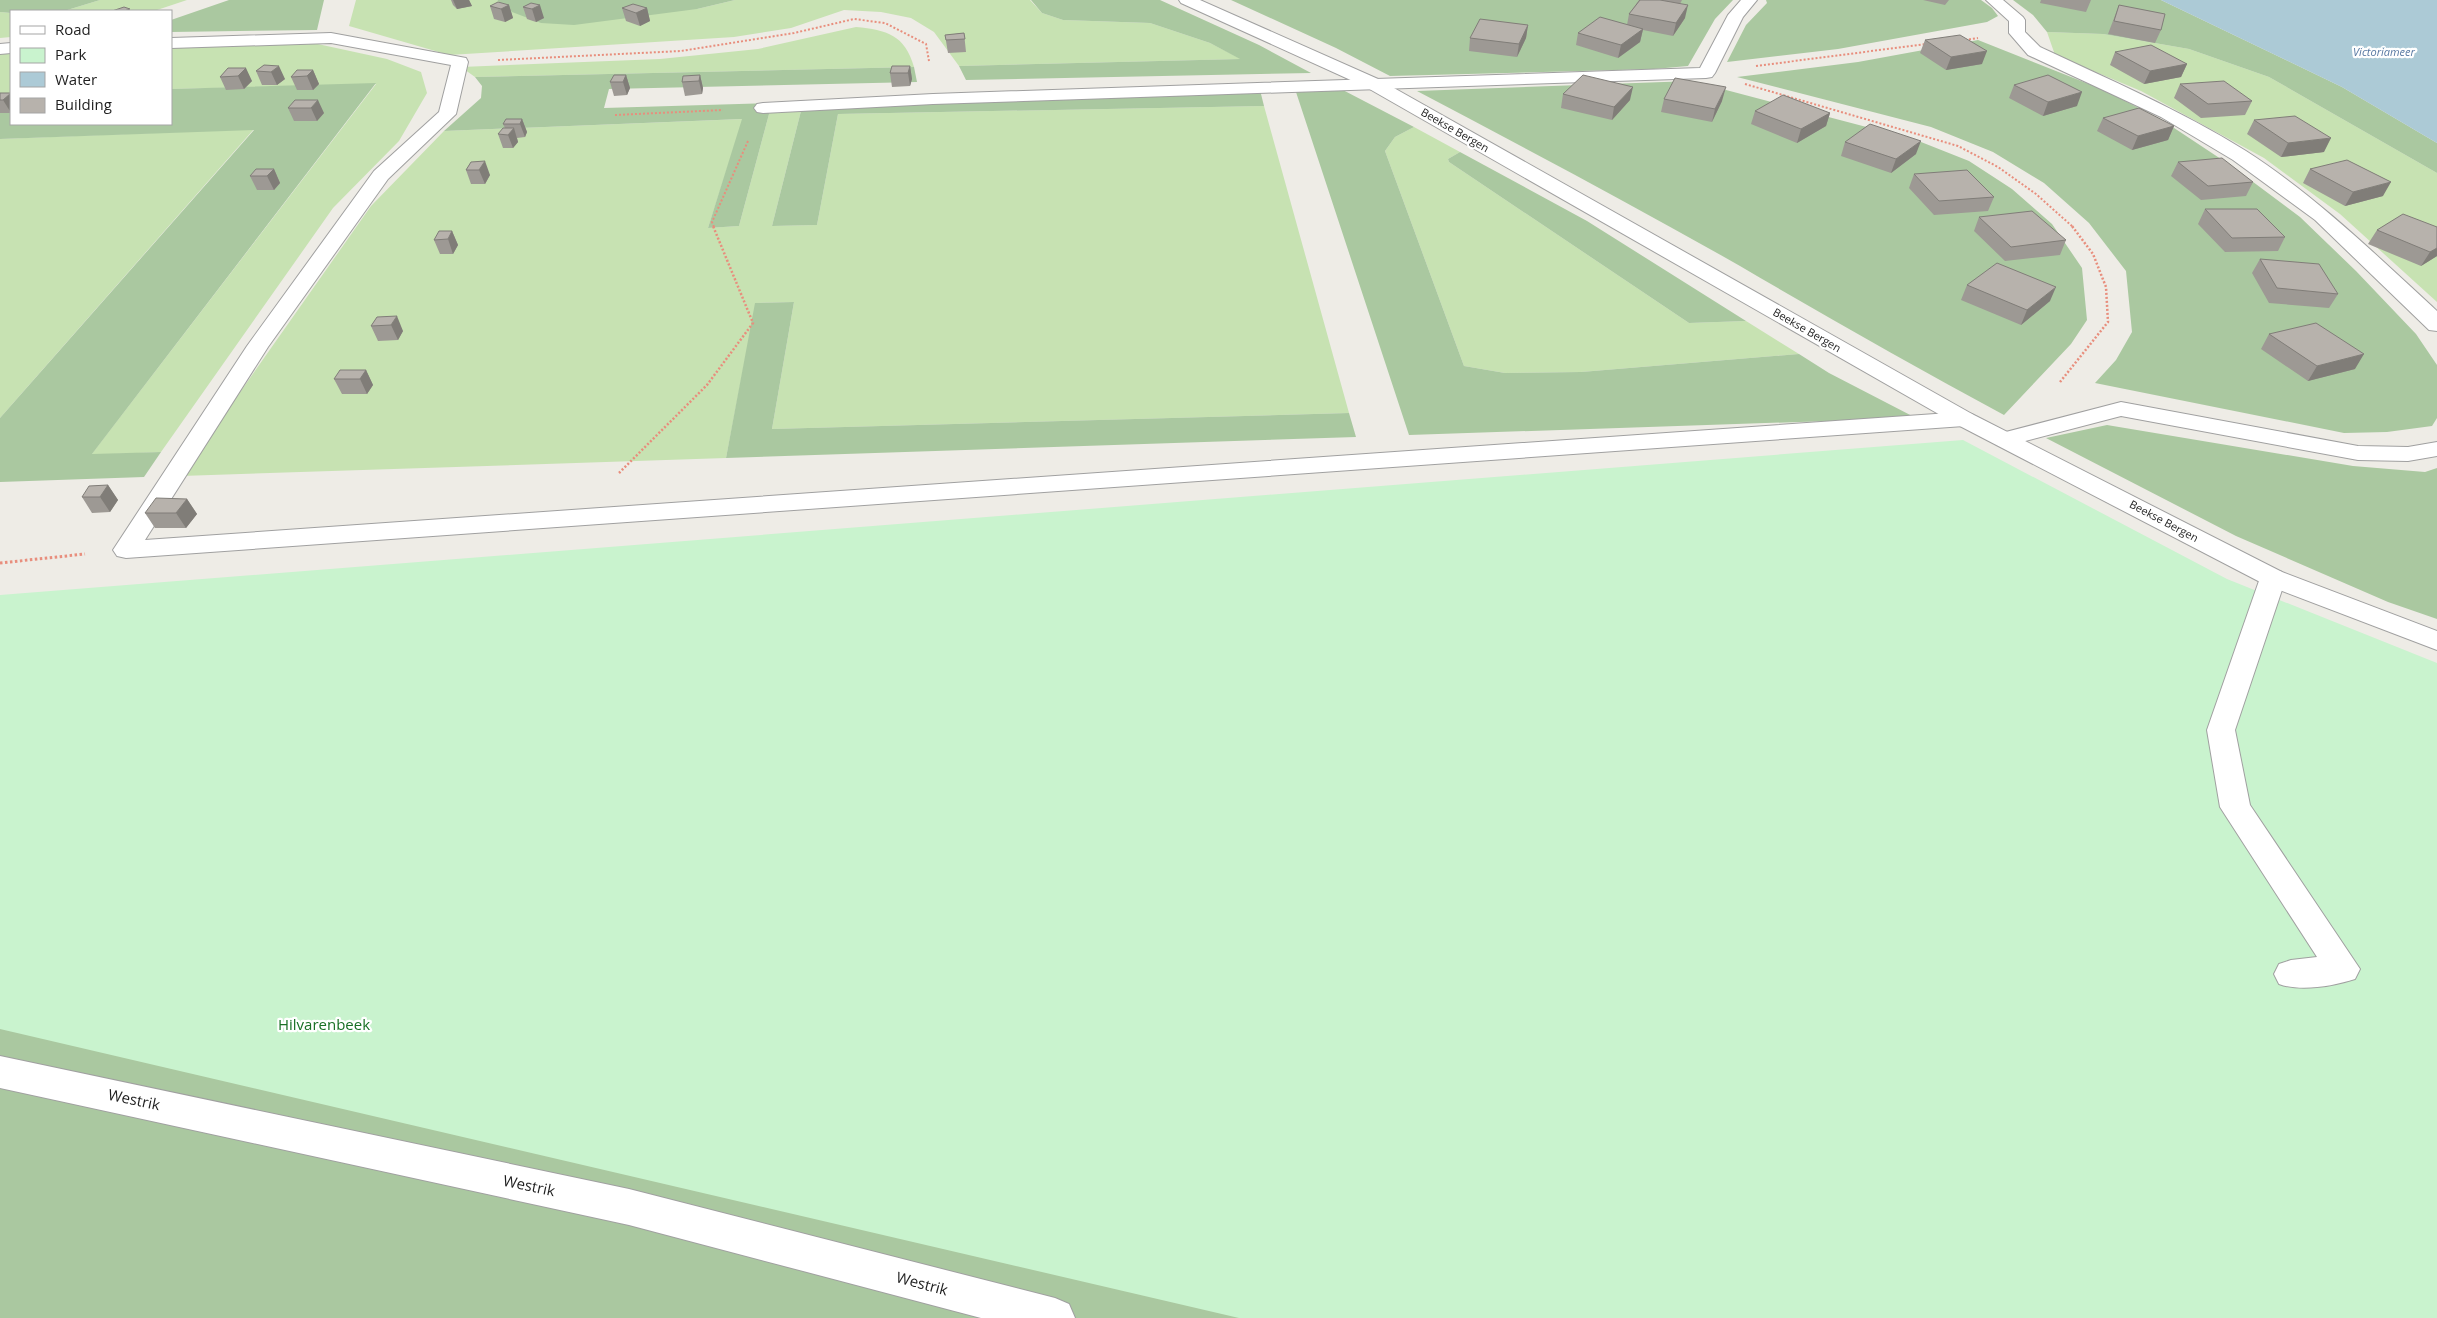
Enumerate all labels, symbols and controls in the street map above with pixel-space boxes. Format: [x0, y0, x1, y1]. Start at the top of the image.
legend [10, 10, 172, 125]
text: Road [55, 19, 91, 39]
text: Park [55, 44, 86, 64]
water label: Victoriameer [2353, 44, 2416, 59]
text: Water [55, 69, 97, 89]
text: Building [55, 94, 112, 114]
street label: Beekse Bergen [1419, 104, 1492, 155]
street label: Beekse Bergen [1771, 304, 1844, 355]
street label: Beekse Bergen [2127, 496, 2201, 545]
park label: Hilvarenbeek [278, 1014, 370, 1034]
street label: Westrik [106, 1084, 162, 1114]
street label: Westrik [501, 1170, 557, 1200]
street label: Westrik [894, 1267, 950, 1300]

